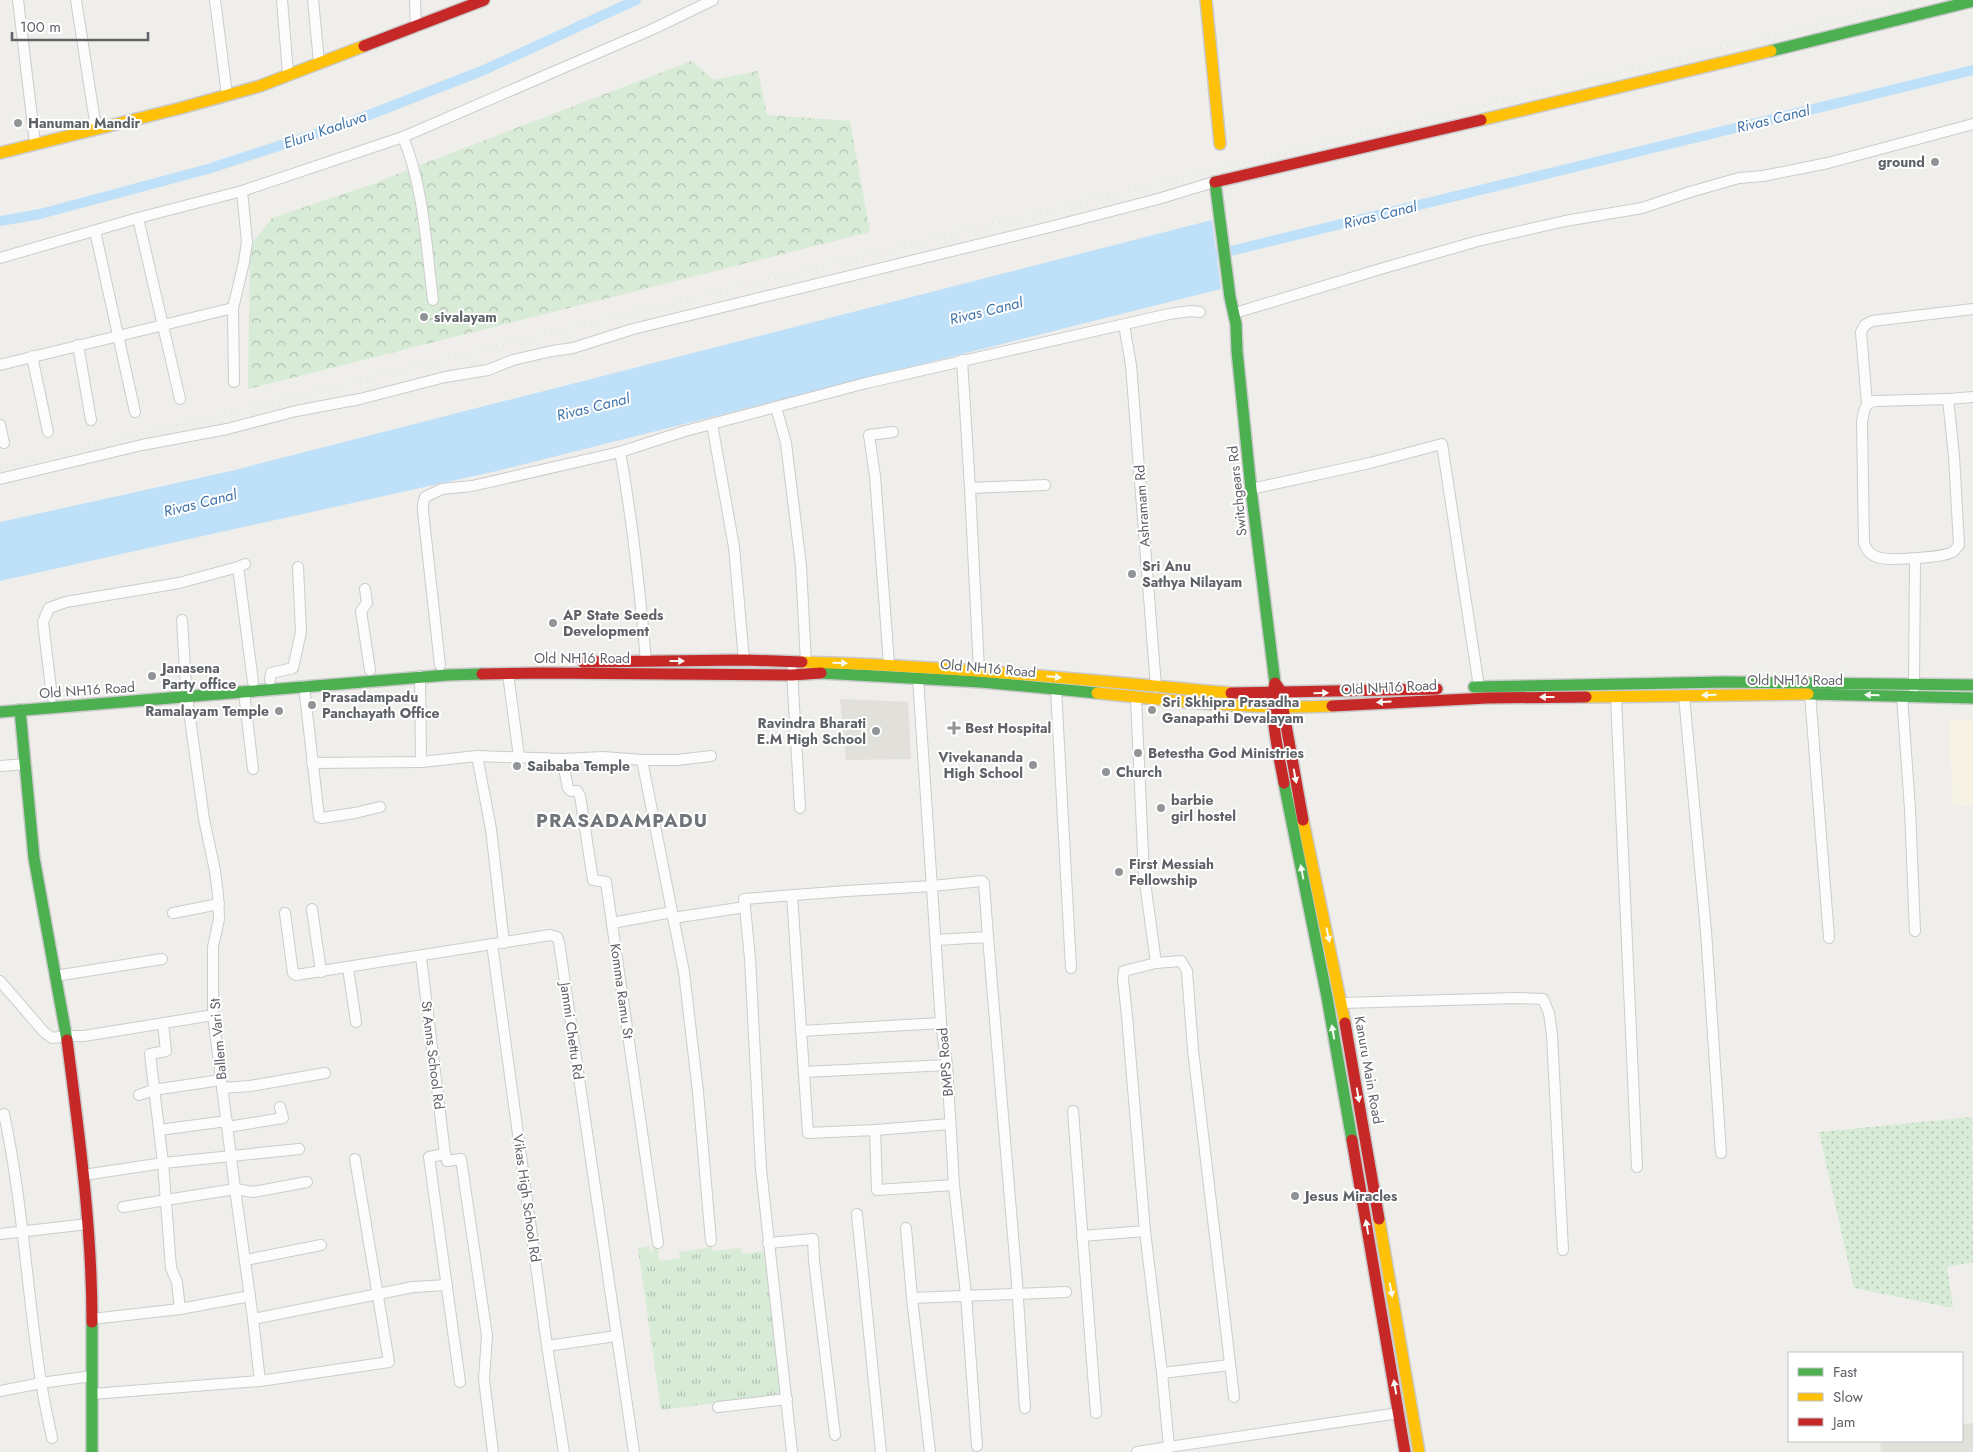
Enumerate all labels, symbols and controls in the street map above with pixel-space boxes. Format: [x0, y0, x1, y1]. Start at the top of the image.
scale bar [12, 10, 149, 42]
text: 100 m [20, 16, 61, 38]
water label: Rivas Canal [1734, 99, 1812, 139]
water label: Eluru Kaaluva [280, 105, 370, 155]
place label: Hanuman Mandir [28, 113, 140, 133]
marker: Hanuman Mandir [12, 117, 24, 129]
place label: ground [1878, 152, 1925, 172]
marker: ground [1929, 156, 1941, 168]
water label: Rivas Canal [1341, 195, 1419, 235]
water label: Rivas Canal [947, 291, 1025, 331]
place label: sivalayam [434, 307, 497, 327]
marker: sivalayam [418, 311, 430, 323]
water label: Rivas Canal [554, 387, 632, 427]
street label: Switchgears Rd [1222, 445, 1252, 537]
street label: Ashramam Rd [1129, 464, 1155, 548]
water label: Rivas Canal [161, 483, 239, 523]
place label: Sri Anu Sathya Nilayam [1142, 556, 1242, 592]
marker: Sri Anu Sathya Nilayam [1126, 568, 1138, 580]
place label: AP State Seeds Development [562, 605, 664, 641]
marker: AP State Seeds Development [547, 617, 559, 629]
street label: Old NH16 Road [534, 648, 630, 668]
street label: Old NH16 Road [939, 654, 1037, 682]
one-way arrow [669, 657, 685, 665]
place label: Janasena Party office [159, 658, 236, 694]
one-way arrow [832, 659, 848, 667]
marker: Janasena Party office [146, 670, 158, 682]
street label: Old NH16 Road [1747, 670, 1843, 690]
one-way arrow [1046, 673, 1062, 681]
street label: Old NH16 Road [1340, 674, 1438, 700]
street label: Old NH16 Road [38, 677, 136, 703]
place label: Prasadampadu Panchayath Office [322, 687, 440, 723]
one-way arrow [1313, 689, 1329, 697]
one-way arrow [1864, 691, 1880, 699]
place label: Sri Skhipra Prasadha Ganapathi Devalayam [1162, 692, 1304, 728]
one-way arrow [1701, 692, 1717, 700]
one-way arrow [1539, 693, 1555, 701]
marker: Prasadampadu Panchayath Office [306, 699, 318, 711]
one-way arrow [1376, 699, 1392, 707]
place label: Ramalayam Temple [145, 701, 269, 721]
marker: Sri Skhipra Prasadha Ganapathi Devalayam [1146, 704, 1158, 716]
marker: Ramalayam Temple [273, 705, 285, 717]
place label: Ravindra Bharati E.M High School [757, 713, 866, 749]
place label: Best Hospital [965, 718, 1051, 738]
marker: Best Hospital [947, 721, 961, 735]
marker: Ravindra Bharati E.M High School [870, 725, 882, 737]
place label: Betestha God Ministries [1148, 743, 1305, 763]
place label: Vivekananda High School [937, 747, 1023, 783]
marker: Betestha God Ministries [1132, 747, 1144, 759]
place label: Saibaba Temple [527, 756, 630, 776]
marker: Vivekananda High School [1027, 759, 1039, 771]
marker: Saibaba Temple [511, 760, 523, 772]
place label: Church [1116, 762, 1162, 782]
marker: Church [1100, 766, 1112, 778]
one-way arrow [1291, 769, 1299, 785]
place label: barbie girl hostel [1171, 790, 1236, 826]
marker: barbie girl hostel [1155, 802, 1167, 814]
district label: PRASADAMPADU [536, 807, 708, 834]
place label: First Messiah Fellowship [1129, 854, 1214, 890]
one-way arrow [1298, 865, 1306, 880]
marker: First Messiah Fellowship [1113, 866, 1125, 878]
one-way arrow [1324, 928, 1332, 943]
street label: Komma Ramu St [605, 942, 639, 1041]
street label: Jammi Chettu Rd [555, 979, 589, 1081]
street label: Ballem Vari St [204, 997, 232, 1081]
street label: St Anns School Rd [416, 1000, 450, 1110]
street label: Kanuru Main Road [1350, 1015, 1388, 1125]
one-way arrow [1329, 1024, 1337, 1040]
street label: BMPS Road [932, 1027, 958, 1097]
one-way arrow [1354, 1088, 1362, 1104]
street label: Vikas High School Rd [508, 1133, 546, 1263]
place label: Jesus Miracles [1302, 1186, 1398, 1206]
marker: Jesus Miracles [1289, 1190, 1301, 1202]
one-way arrow [1362, 1218, 1370, 1234]
one-way arrow [1388, 1282, 1396, 1298]
legend [1788, 1352, 1963, 1442]
text: Fast [1833, 1361, 1857, 1383]
one-way arrow [1391, 1378, 1399, 1394]
text: Slow [1833, 1386, 1864, 1408]
text: Jam [1831, 1411, 1856, 1433]

